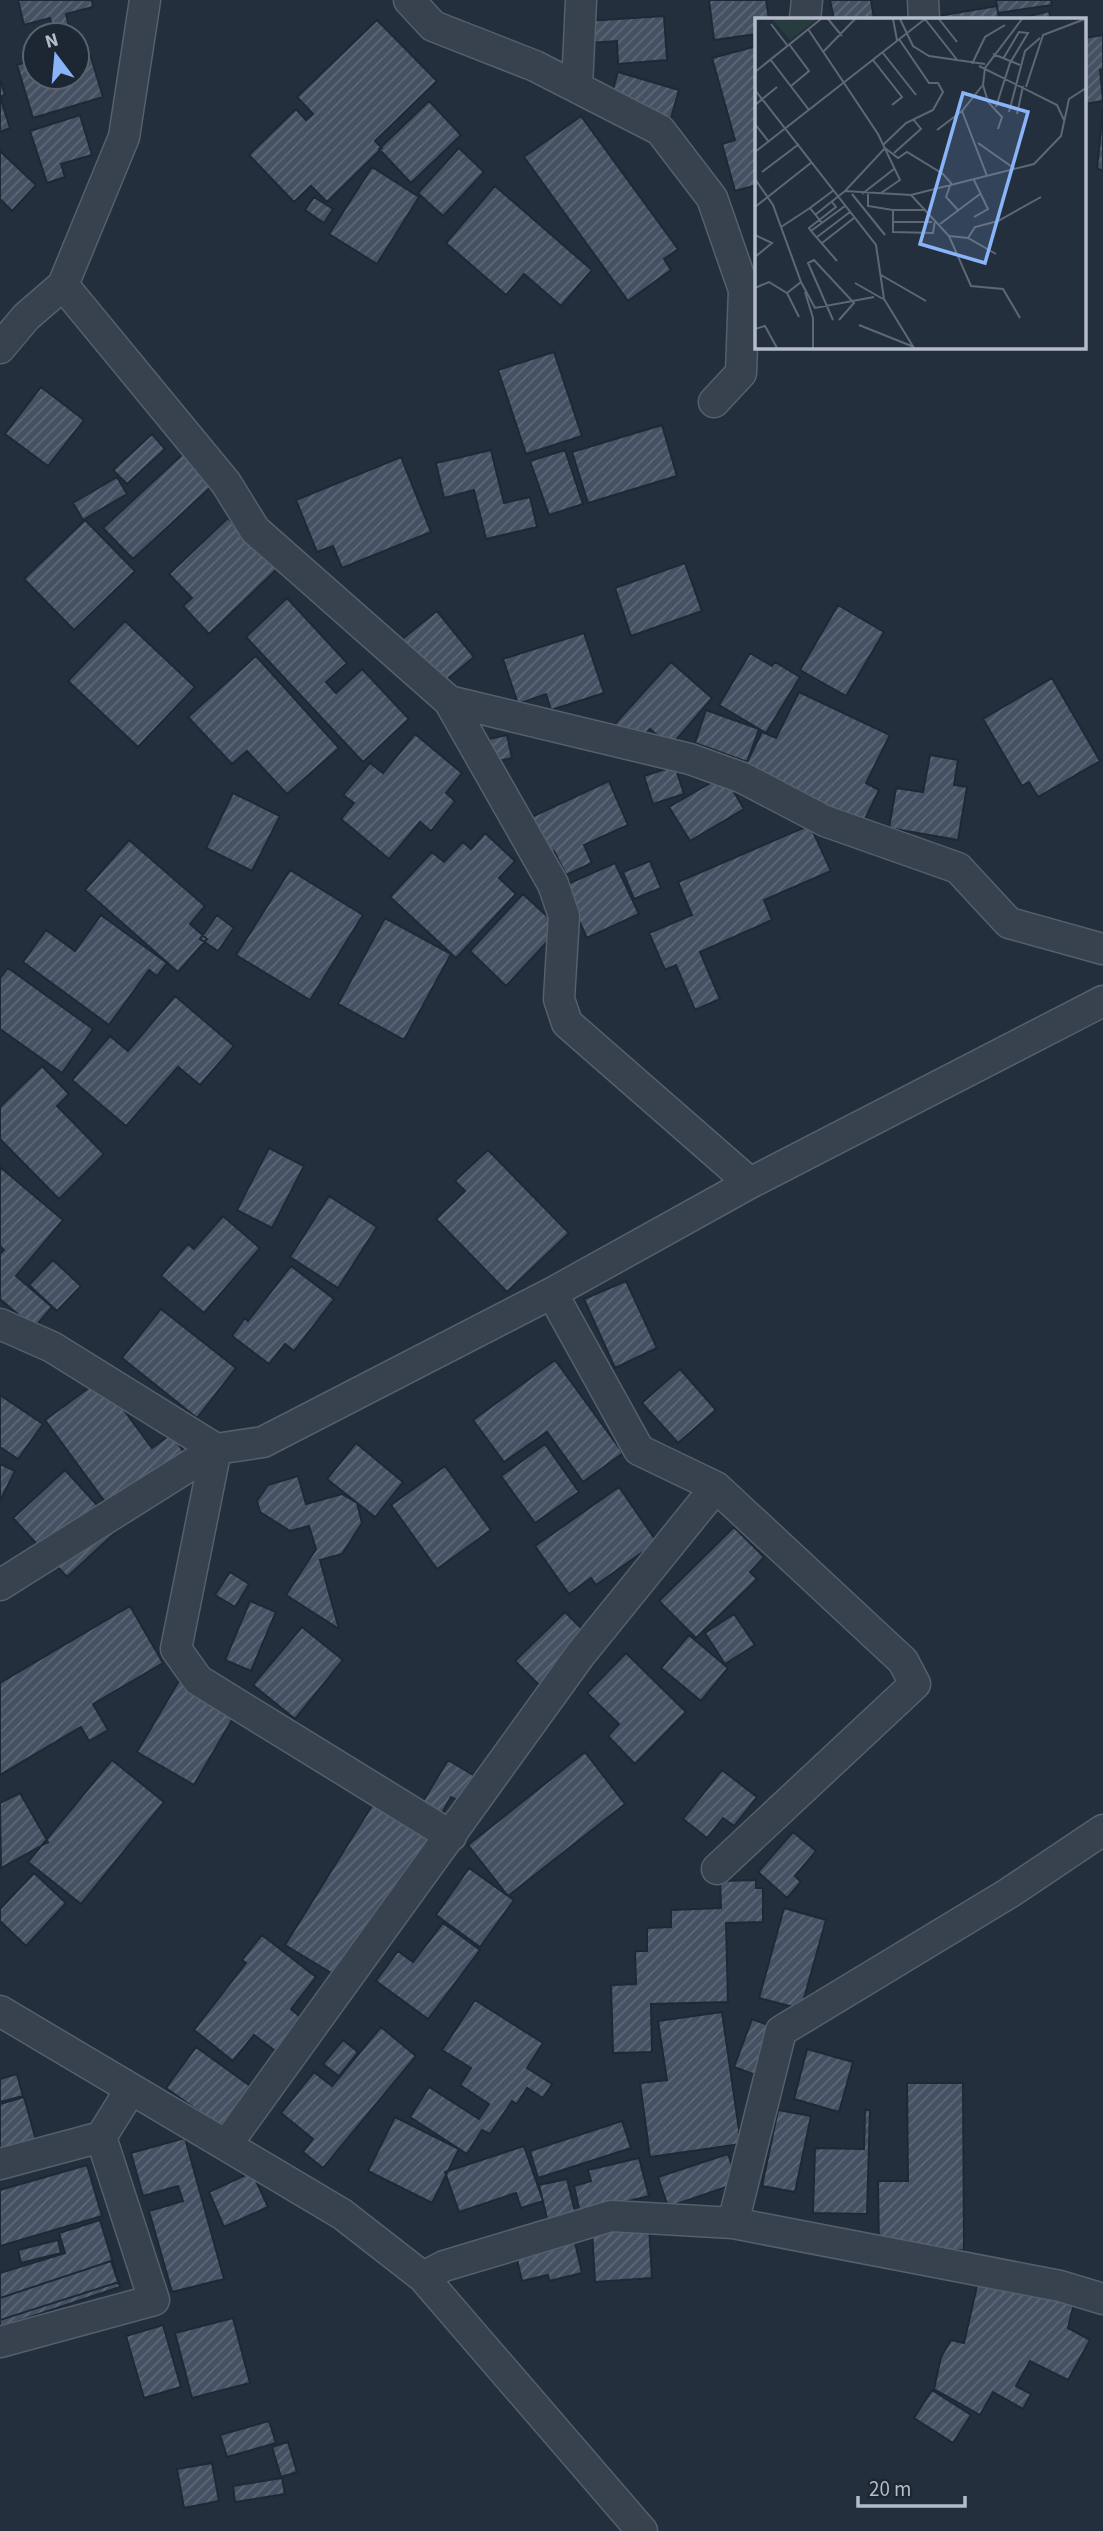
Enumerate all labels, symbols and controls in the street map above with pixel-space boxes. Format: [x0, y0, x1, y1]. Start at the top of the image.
inset map [755, 18, 1086, 348]
north arrow [21, 21, 91, 91]
text: N [42, 26, 62, 56]
scale bar [858, 2464, 965, 2508]
text: 20 m [869, 2474, 911, 2504]

